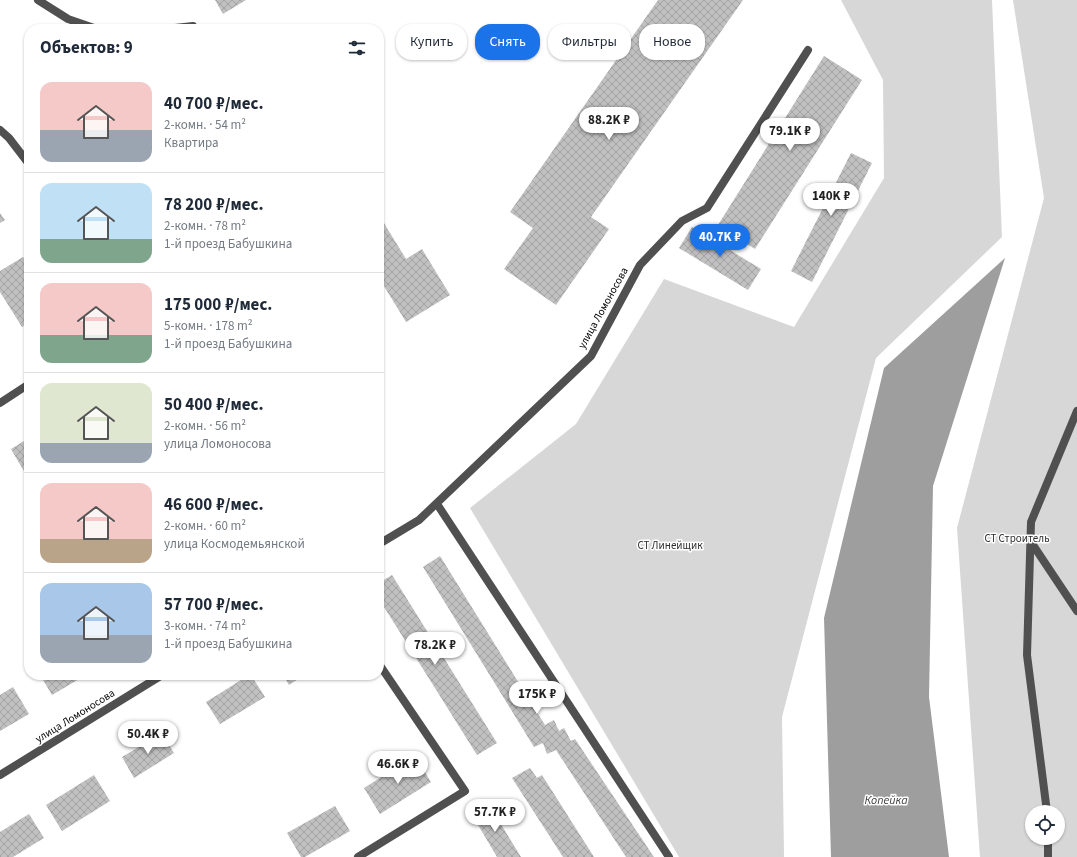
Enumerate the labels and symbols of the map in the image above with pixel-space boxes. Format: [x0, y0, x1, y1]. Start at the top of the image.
pin: 88.2K ₽ [572, 107, 646, 141]
pin: 79.1K ₽ [753, 118, 827, 152]
pin: 140K ₽ [798, 183, 864, 217]
pin: 40.7K ₽ [683, 224, 757, 258]
street label: улица Ломоносова [574, 265, 632, 351]
park label: СТ Строитель [984, 531, 1050, 546]
park label: СТ Линейщик [637, 538, 703, 553]
pin: 78.2K ₽ [398, 632, 472, 666]
pin: 175K ₽ [504, 681, 570, 715]
street label: улица Ломоносова [32, 686, 118, 746]
pin: 50.4K ₽ [111, 721, 185, 755]
pin: 46.6K ₽ [361, 751, 435, 785]
water label: Копейка [864, 792, 908, 809]
pin: 57.7K ₽ [458, 799, 532, 833]

